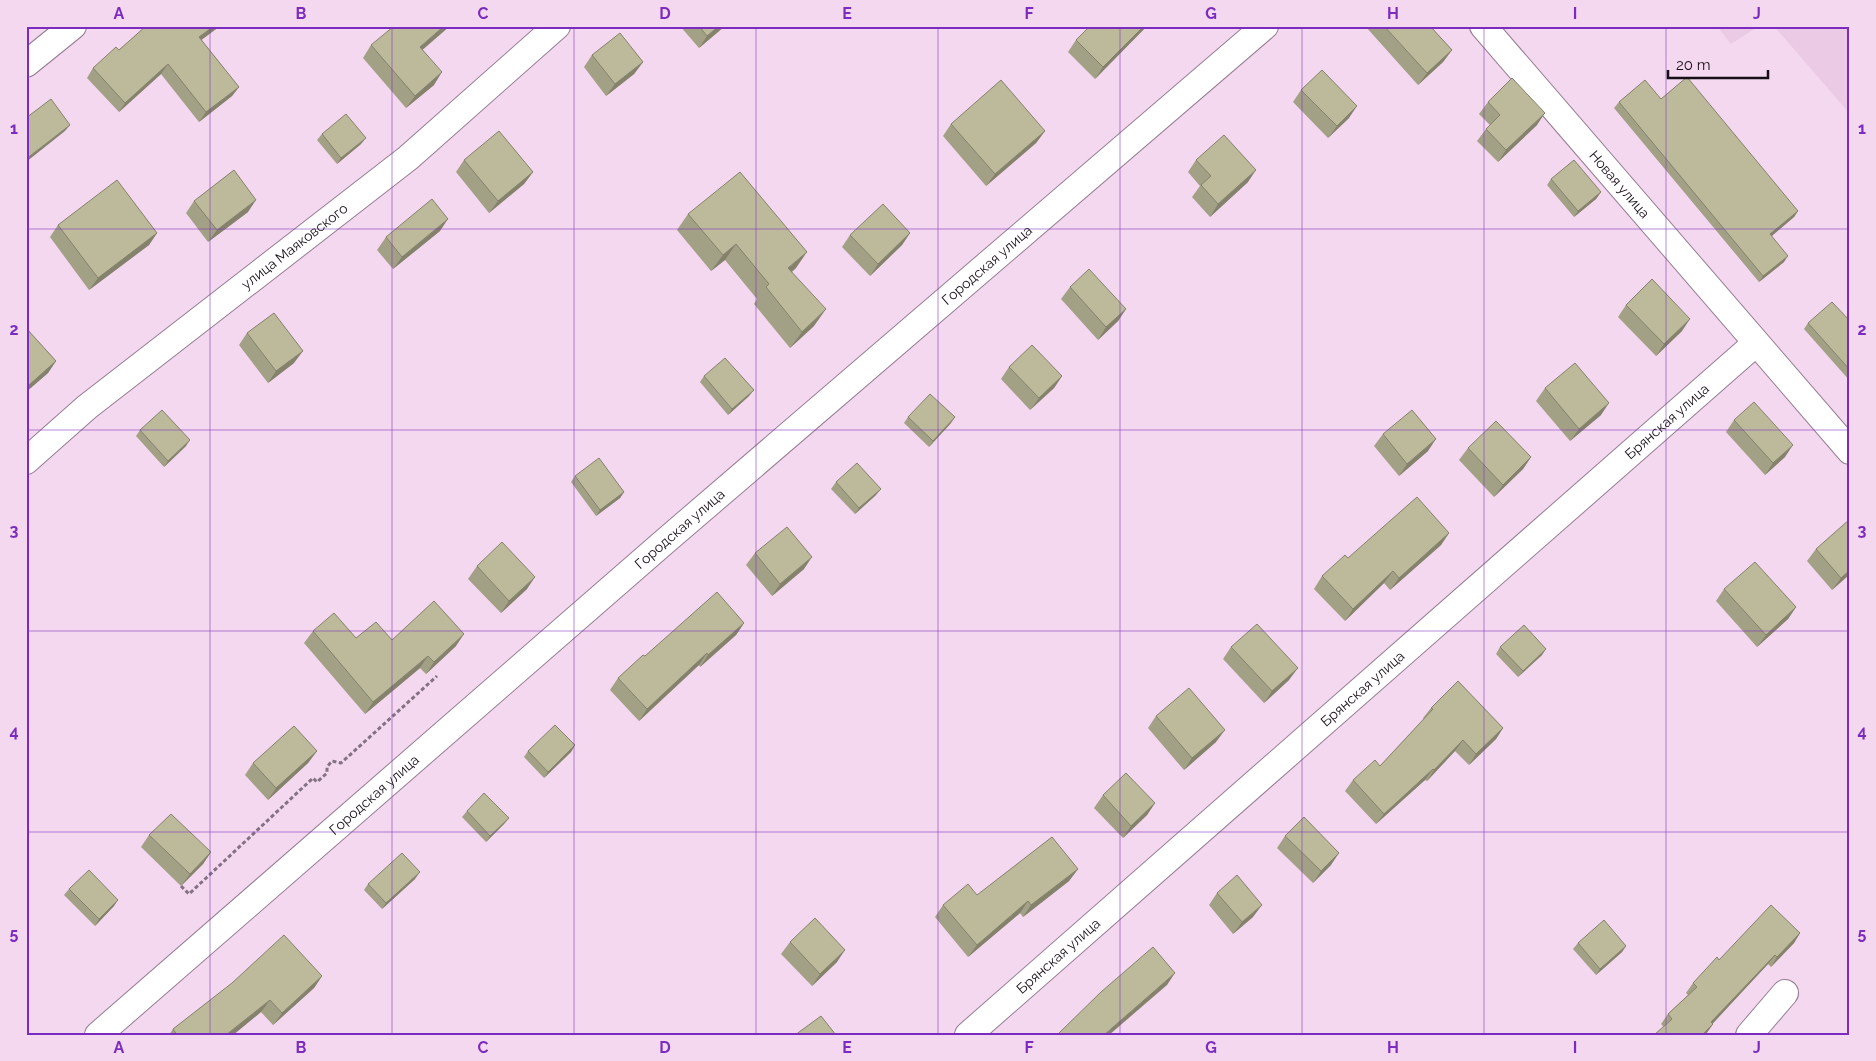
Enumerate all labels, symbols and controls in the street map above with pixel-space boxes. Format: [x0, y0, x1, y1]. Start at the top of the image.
text: A [114, 4, 125, 23]
text: B [296, 4, 307, 23]
text: C [478, 4, 489, 23]
text: D [659, 4, 671, 23]
text: E [842, 4, 852, 23]
text: F [1024, 4, 1034, 23]
text: G [1205, 4, 1217, 23]
text: H [1387, 4, 1399, 23]
text: I [1573, 4, 1577, 23]
text: J [1753, 4, 1761, 23]
scale bar [1668, 48, 1768, 80]
text: 20 m [1676, 56, 1711, 74]
text: 1 [10, 119, 18, 138]
text: 1 [1858, 119, 1866, 138]
street label: Новая улица [1586, 147, 1653, 221]
street label: улица Маяковского [238, 200, 351, 292]
street label: Городская улица [939, 222, 1035, 308]
text: 2 [9, 320, 19, 339]
text: 2 [1857, 320, 1867, 339]
street label: Брянская улица [1622, 380, 1712, 462]
street label: Городская улица [631, 486, 728, 572]
text: 3 [10, 521, 19, 540]
text: 3 [1858, 521, 1867, 540]
street label: Брянская улица [1317, 648, 1408, 730]
text: 4 [9, 722, 19, 741]
text: 4 [1857, 722, 1867, 741]
street label: Городская улица [326, 751, 422, 838]
street label: Брянская улица [1013, 915, 1103, 997]
text: 5 [10, 924, 19, 943]
text: 5 [1858, 924, 1867, 943]
text: A [114, 1038, 125, 1057]
text: B [296, 1038, 307, 1057]
text: C [478, 1038, 489, 1057]
text: D [659, 1038, 671, 1057]
text: E [842, 1038, 852, 1057]
text: F [1024, 1038, 1034, 1057]
text: G [1205, 1038, 1217, 1057]
text: H [1387, 1038, 1399, 1057]
text: I [1573, 1038, 1577, 1057]
text: J [1753, 1038, 1761, 1057]

